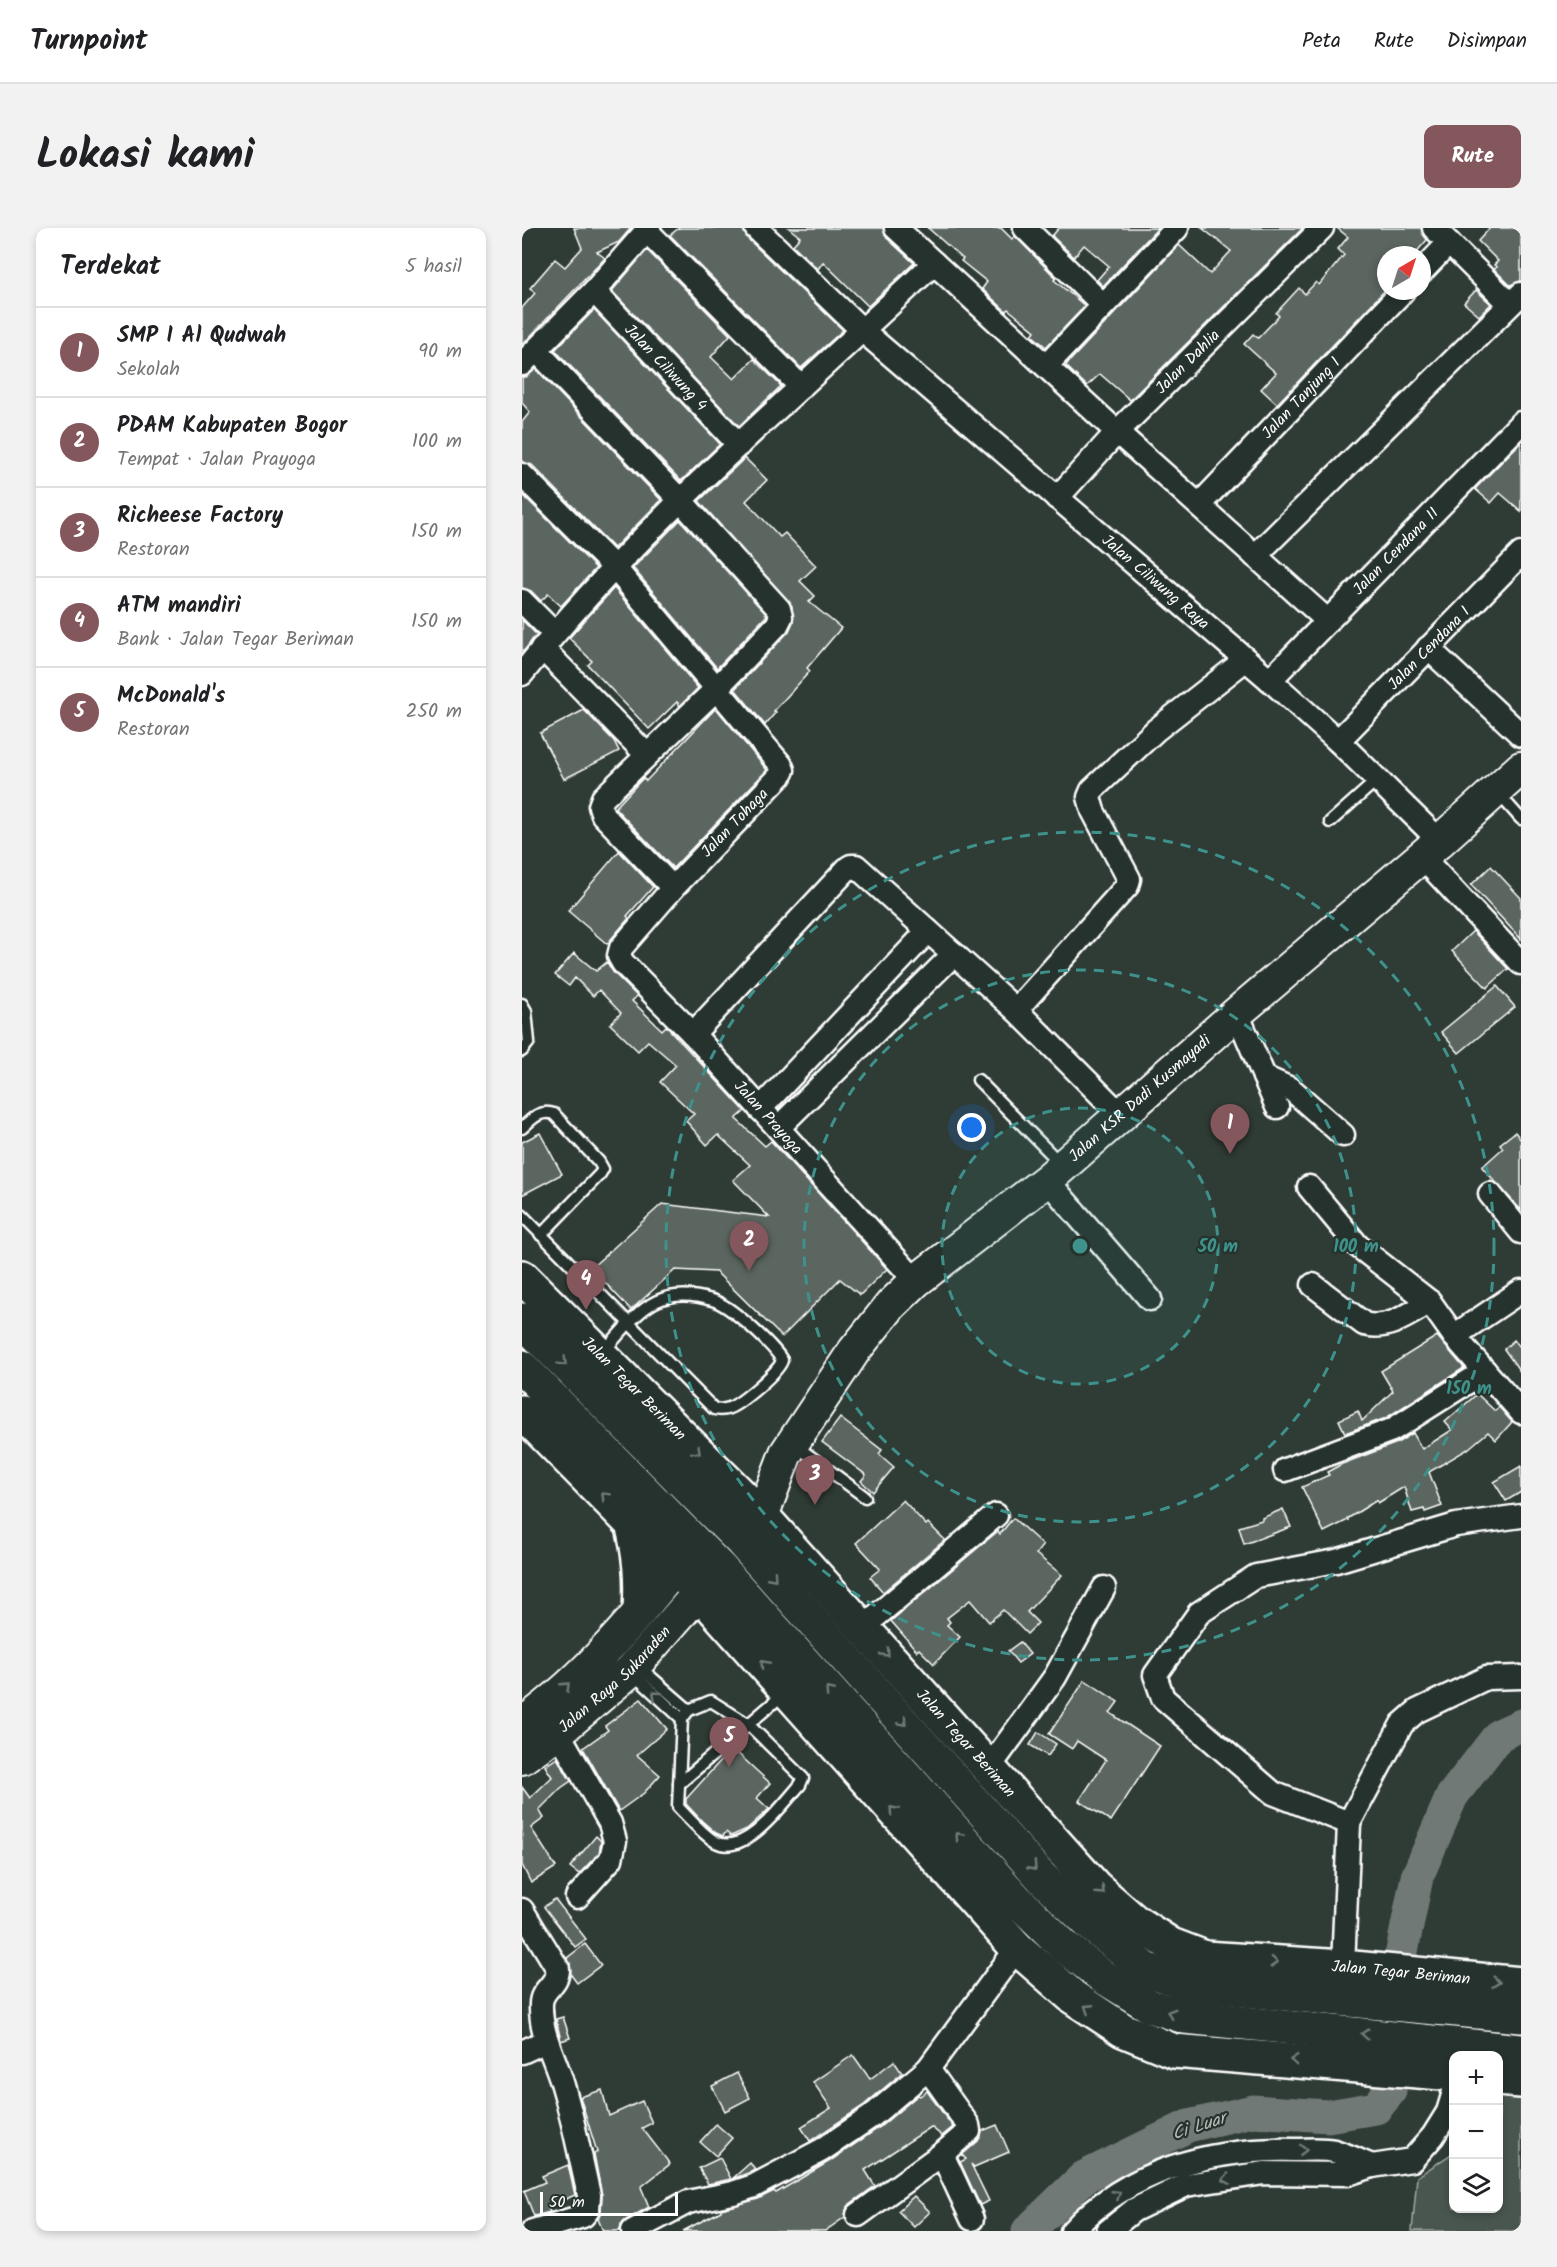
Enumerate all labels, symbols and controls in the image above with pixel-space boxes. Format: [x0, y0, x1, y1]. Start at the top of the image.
text: Turnpoint [30, 19, 148, 64]
text: Peta [1302, 25, 1341, 58]
text: Rute [1374, 25, 1414, 58]
text: Disimpan [1447, 25, 1527, 58]
text: Lokasi kami [36, 123, 254, 190]
button: Rute [1424, 125, 1521, 188]
text: Terdekat [60, 246, 161, 288]
north arrow [1377, 246, 1431, 300]
text: 5 hasil [405, 251, 462, 283]
street label: Jalan Ciliwung 4 [618, 318, 714, 417]
text: SMP I Al Qudwah [117, 319, 286, 354]
street label: Jalan Dahlia [1149, 323, 1226, 400]
text: 1 [76, 336, 83, 368]
text: 90 m [418, 336, 462, 368]
street label: Jalan Tanjung 1 [1256, 351, 1347, 445]
text: Sekolah [117, 354, 180, 386]
text: PDAM Kabupaten Bogor [117, 409, 347, 444]
text: 2 [74, 426, 85, 458]
text: 100 m [412, 426, 462, 458]
text: Tempat · Jalan Prayoga [117, 444, 316, 476]
text: Richeese Factory [117, 499, 283, 534]
street label: Jalan Cendana II [1347, 501, 1445, 601]
text: 3 [74, 516, 85, 548]
text: 150 m [411, 516, 462, 548]
street label: Jalan Ciliwung Raya [1096, 528, 1215, 636]
text: Restoran [117, 534, 190, 566]
text: ATM mandiri [117, 589, 241, 624]
street label: Jalan Cendana I [1382, 600, 1476, 696]
text: 4 [74, 606, 85, 638]
text: 150 m [411, 606, 462, 638]
text: Bank · Jalan Tegar Beriman [117, 624, 354, 656]
text: McDonald's [117, 679, 225, 714]
text: 5 [74, 696, 85, 728]
text: 250 m [406, 696, 462, 728]
text: Restoran [117, 714, 190, 746]
street label: Jalan Tohaga [695, 783, 775, 863]
street label: Jalan KSR Dadi Kusmayadi [1063, 1028, 1217, 1168]
street label: Jalan Prayoga [728, 1075, 809, 1160]
pin: 1 [1210, 1104, 1250, 1154]
your location [957, 1113, 986, 1142]
pin: 2 [730, 1222, 768, 1271]
text: 50 m [1197, 1233, 1238, 1262]
text: 100 m [1333, 1233, 1379, 1262]
centre of rings [1070, 1236, 1090, 1256]
pin: 4 [566, 1260, 606, 1310]
street label: Jalan Tegar Beriman [576, 1330, 692, 1447]
one-way arrow [556, 1354, 567, 1365]
text: 150 m [1446, 1375, 1492, 1404]
one-way arrow [690, 1444, 701, 1455]
pin: 3 [796, 1456, 834, 1505]
one-way arrow [602, 1493, 613, 1504]
one-way arrow [766, 1570, 777, 1580]
street label: Jalan Raya Sukaraden [553, 1620, 677, 1739]
one-way arrow [878, 1645, 889, 1656]
one-way arrow [760, 1660, 771, 1671]
one-way arrow [559, 1683, 570, 1694]
street label: Jalan Tegar Beriman [910, 1683, 1022, 1803]
one-way arrow [825, 1687, 836, 1698]
one-way arrow [652, 1691, 662, 1702]
one-way arrow [896, 1715, 907, 1726]
pin: 5 [710, 1718, 748, 1767]
one-way arrow [889, 1806, 900, 1816]
one-way arrow [955, 1832, 966, 1843]
one-way arrow [1026, 1860, 1037, 1871]
one-way arrow [1094, 1884, 1104, 1895]
street label: Jalan Tegar Beriman [1331, 1954, 1472, 1992]
one-way arrow [1270, 1956, 1279, 1969]
one-way arrow [1491, 1975, 1500, 1988]
one-way arrow [1084, 2004, 1095, 2015]
one-way arrow [1166, 2008, 1177, 2020]
one-way arrow [1360, 2028, 1369, 2041]
map controls [1449, 2051, 1503, 2213]
button: + [1449, 2051, 1503, 2105]
one-way arrow [1289, 2054, 1298, 2067]
water label: Ci Luar [1168, 2103, 1234, 2149]
button: − [1449, 2105, 1503, 2159]
one-way arrow [1299, 2144, 1308, 2156]
button: layers [1449, 2159, 1503, 2213]
one-way arrow [1222, 2172, 1231, 2184]
scale bar [540, 2189, 678, 2216]
one-way arrow [1111, 2189, 1121, 2201]
text: 50 m [549, 2190, 585, 2215]

